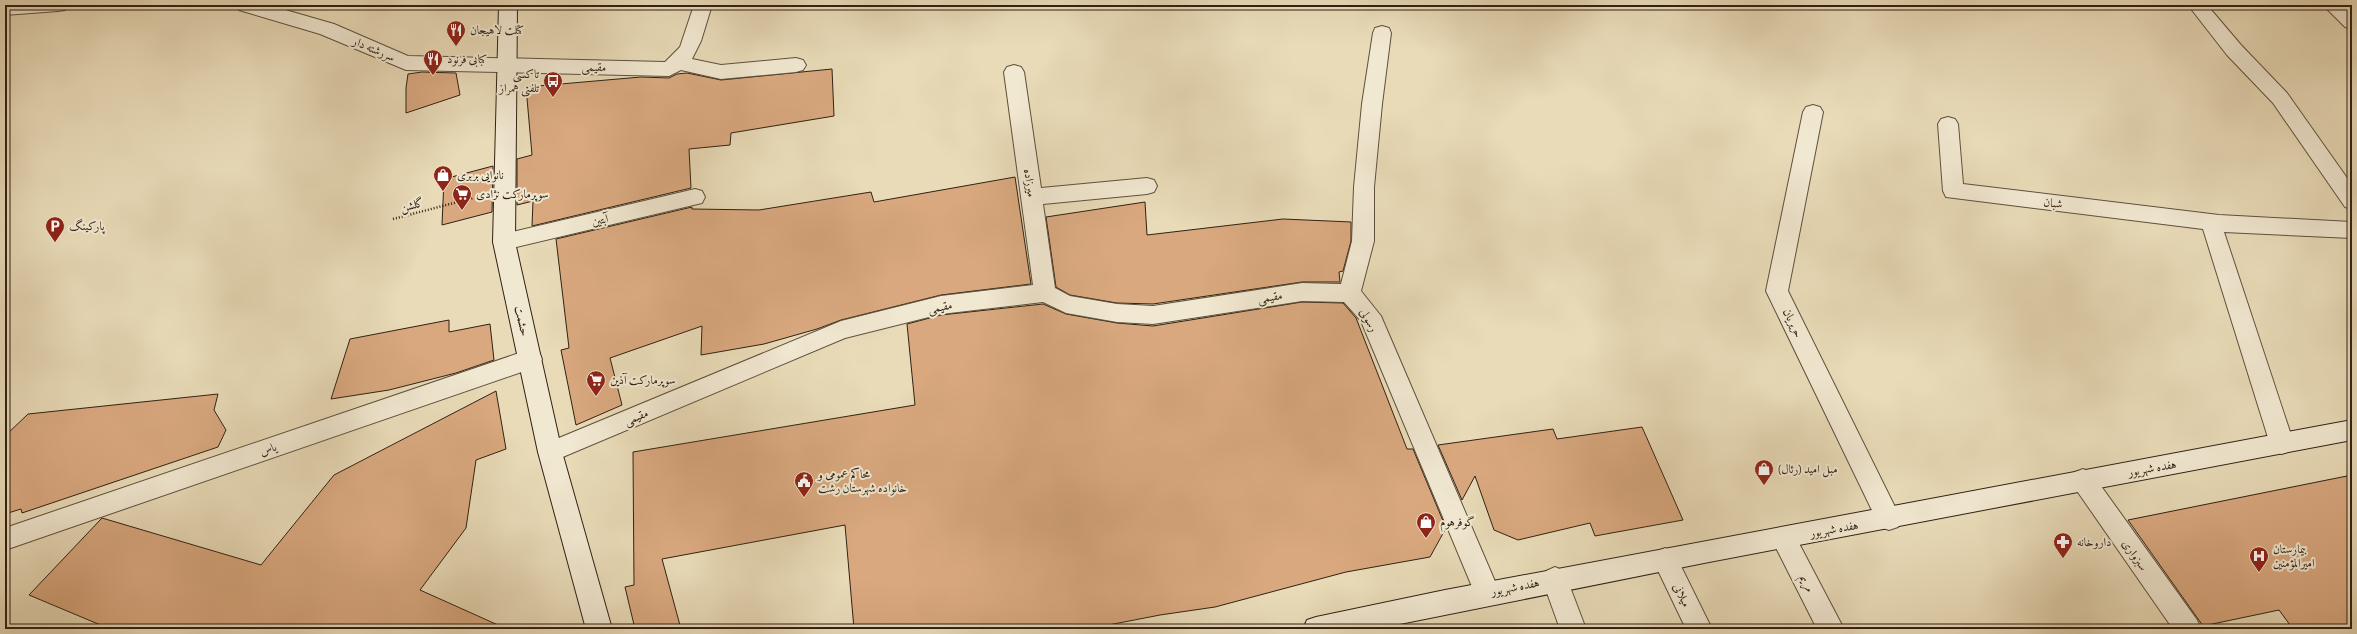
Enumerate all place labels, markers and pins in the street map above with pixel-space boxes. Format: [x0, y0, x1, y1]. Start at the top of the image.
restaurant icon: کتلت لاهیجان [445, 19, 467, 47]
place label: کتلت لاهیجان [470, 22, 524, 38]
restaurant icon: کبابی فرنود [422, 48, 444, 76]
place label: کبابی فرنود [447, 51, 487, 68]
place label: تاکسی تلفنی همراز [498, 66, 540, 97]
bus stop icon: تاکسی تلفنی همراز [542, 70, 564, 98]
shop icon: نانوایی بربری [432, 164, 454, 192]
place label: نانوایی بربری [457, 167, 504, 183]
supermarket icon: سوپرمارکت نژادی [451, 183, 473, 211]
place label: سوپرمارکت نژادی [476, 186, 549, 202]
parking icon: پارکینگ [44, 215, 66, 243]
place label: پارکینگ [69, 218, 105, 235]
supermarket icon: سوپرمارکت آذین [585, 369, 607, 397]
place label: سوپرمارکت آذین [610, 372, 676, 388]
shop icon: مبل امید (رئال) [1753, 458, 1775, 486]
place label: مبل امید (رئال) [1778, 461, 1838, 478]
place label: محاکم عمومی و خانواده شهرستان رشت [816, 466, 907, 496]
public building icon: محاکم عمومی و خانواده شهرستان رشت [793, 470, 815, 498]
shop icon: گوفرهوم [1415, 511, 1437, 539]
place label: گوفرهوم [1440, 514, 1475, 533]
pharmacy icon: داروخانه [2052, 531, 2074, 559]
place label: داروخانه [2077, 534, 2111, 550]
place label: بیمارستان امیرالمؤمنین [2273, 541, 2315, 571]
hospital icon: بیمارستان امیرالمؤمنین [2248, 545, 2270, 573]

